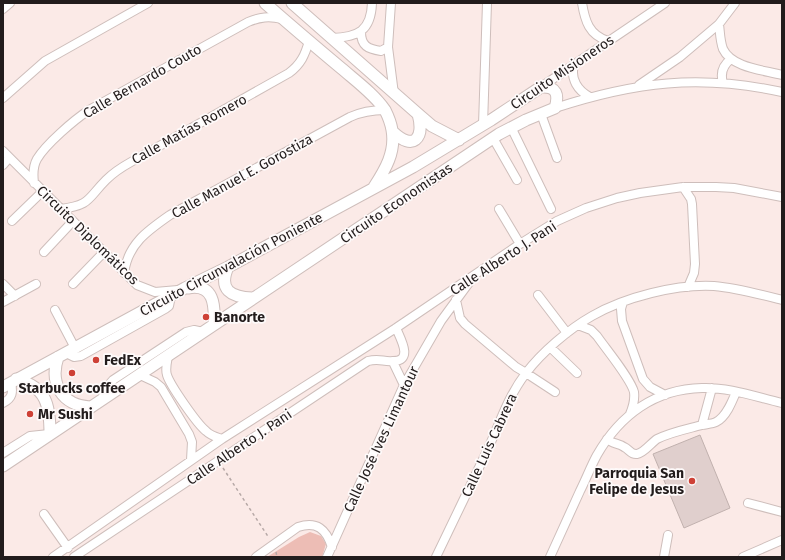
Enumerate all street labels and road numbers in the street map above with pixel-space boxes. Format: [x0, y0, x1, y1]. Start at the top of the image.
street label: Circuito Misioneros [507, 31, 618, 113]
street label: Calle Bernardo Couto [80, 41, 205, 122]
street label: Calle Matías Romero [129, 91, 250, 168]
street label: Calle Manuel E. Gorostiza [169, 131, 316, 222]
street label: Circuito Economistas [337, 159, 456, 247]
street label: Circuito Diplomáticos [33, 182, 143, 289]
street label: Circuito Circunvalación Poniente [137, 209, 326, 320]
street label: Calle Alberto J. Pani [447, 218, 560, 299]
street label: Calle José Ives Limantour [340, 363, 423, 515]
street label: Calle Luis Cabrera [458, 391, 521, 500]
street label: Calle Alberto J. Pani [183, 406, 295, 489]

